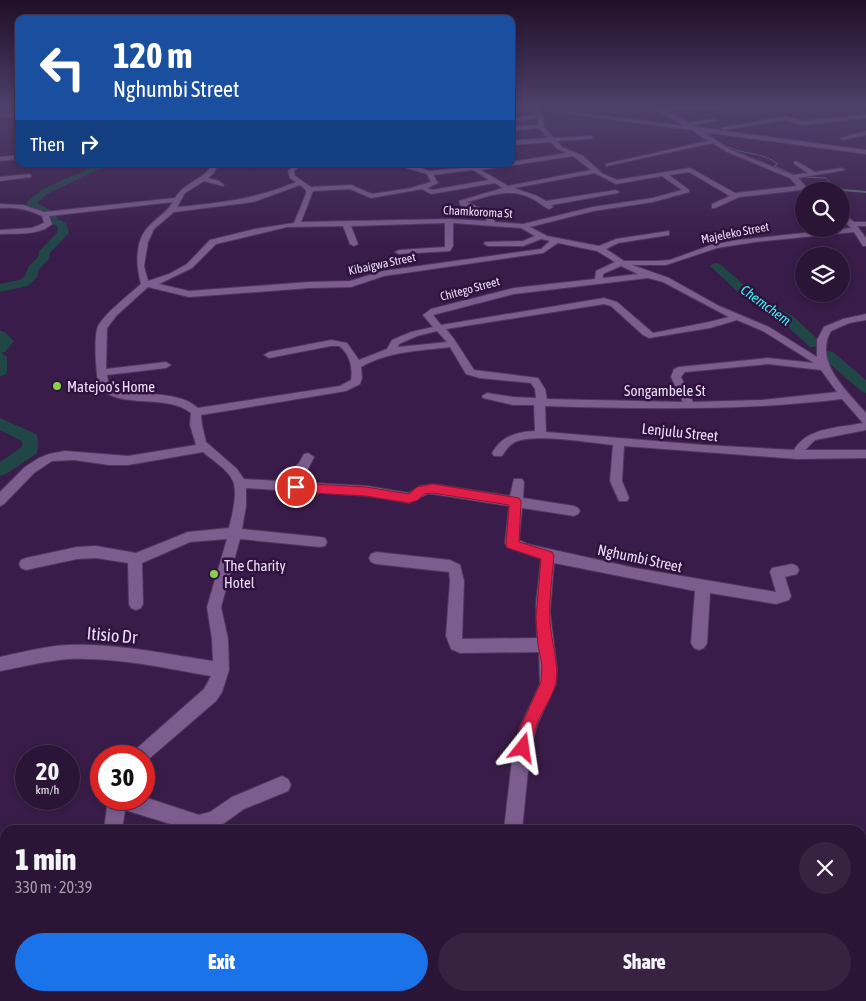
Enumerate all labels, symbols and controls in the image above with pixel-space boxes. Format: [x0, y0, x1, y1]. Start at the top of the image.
icon: left [30, 35, 95, 100]
text: 120 m [113, 35, 192, 75]
text: Nghumbi Street [113, 76, 239, 102]
icon: right [75, 130, 103, 158]
text: Then [30, 133, 65, 155]
map controls [795, 182, 850, 302]
button: search [795, 182, 850, 237]
street label: Chamkoroma St [443, 203, 514, 221]
street label: Majeleko Street [700, 219, 771, 246]
button: layers [795, 247, 850, 302]
street label: Kibaigwa Street [347, 250, 417, 278]
street label: Chitego Street [439, 274, 502, 304]
water label: Chemchem [738, 282, 794, 328]
place label: Matejoo's Home [67, 378, 155, 395]
marker: Matejoo's Home [51, 380, 63, 392]
street label: Songambele St [624, 382, 706, 399]
street label: Lenjulu Street [641, 420, 719, 444]
pin [275, 466, 317, 508]
icon: arrive [282, 473, 310, 501]
street label: Nghumbi Street [596, 541, 684, 575]
place label: The Charity Hotel [224, 557, 286, 591]
marker: The Charity Hotel [208, 568, 220, 580]
street label: Itisio Dr [86, 622, 139, 648]
position arrow [496, 721, 548, 773]
speed limit sign: 30 [90, 745, 155, 810]
text: 20 [36, 757, 59, 785]
text: km/h [36, 783, 59, 797]
text: 1 min [15, 842, 76, 876]
button: close [799, 842, 851, 894]
text: 330 m · 20:39 [15, 878, 92, 896]
button: Exit [15, 933, 428, 991]
button: Share [438, 933, 851, 991]

